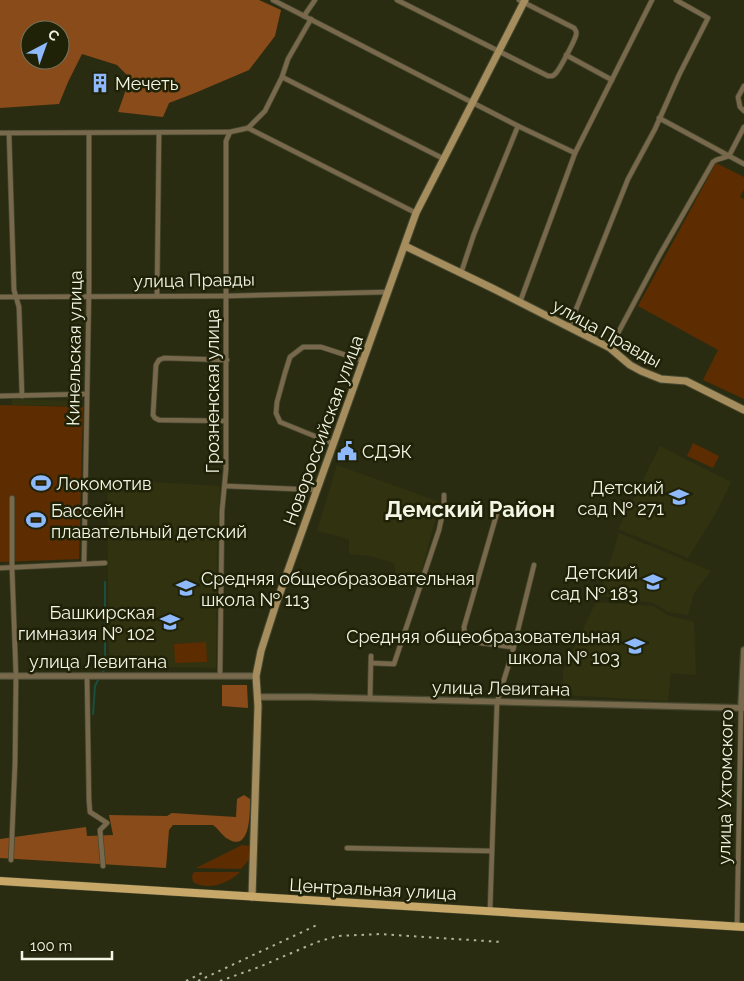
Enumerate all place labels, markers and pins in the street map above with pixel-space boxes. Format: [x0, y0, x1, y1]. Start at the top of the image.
building icon: Мечеть [89, 72, 111, 94]
place label: Мечеть [115, 73, 179, 94]
public building icon: СДЭК [336, 440, 358, 462]
place label: СДЭК [362, 441, 412, 462]
sports icon: Локомотив [30, 472, 52, 494]
place label: Локомотив [56, 473, 152, 494]
place label: Детский сад № 271 [577, 477, 664, 519]
school or university icon: Детский сад № 271 [668, 486, 690, 508]
place label: Бассейн плавательный детский [51, 500, 247, 542]
sports icon: Бассейн плавательный детский [25, 509, 47, 531]
place label: Детский сад № 183 [550, 562, 638, 604]
place label: Средняя общеобразовательная школа № 113 [201, 568, 475, 610]
school or university icon: Детский сад № 183 [642, 571, 664, 593]
school or university icon: Средняя общеобразовательная школа № 113 [175, 577, 197, 599]
place label: Башкирская гимназия № 102 [18, 602, 155, 644]
school or university icon: Башкирская гимназия № 102 [159, 611, 181, 633]
place label: Средняя общеобразовательная школа № 103 [346, 626, 620, 668]
school or university icon: Средняя общеобразовательная школа № 103 [624, 635, 646, 657]

